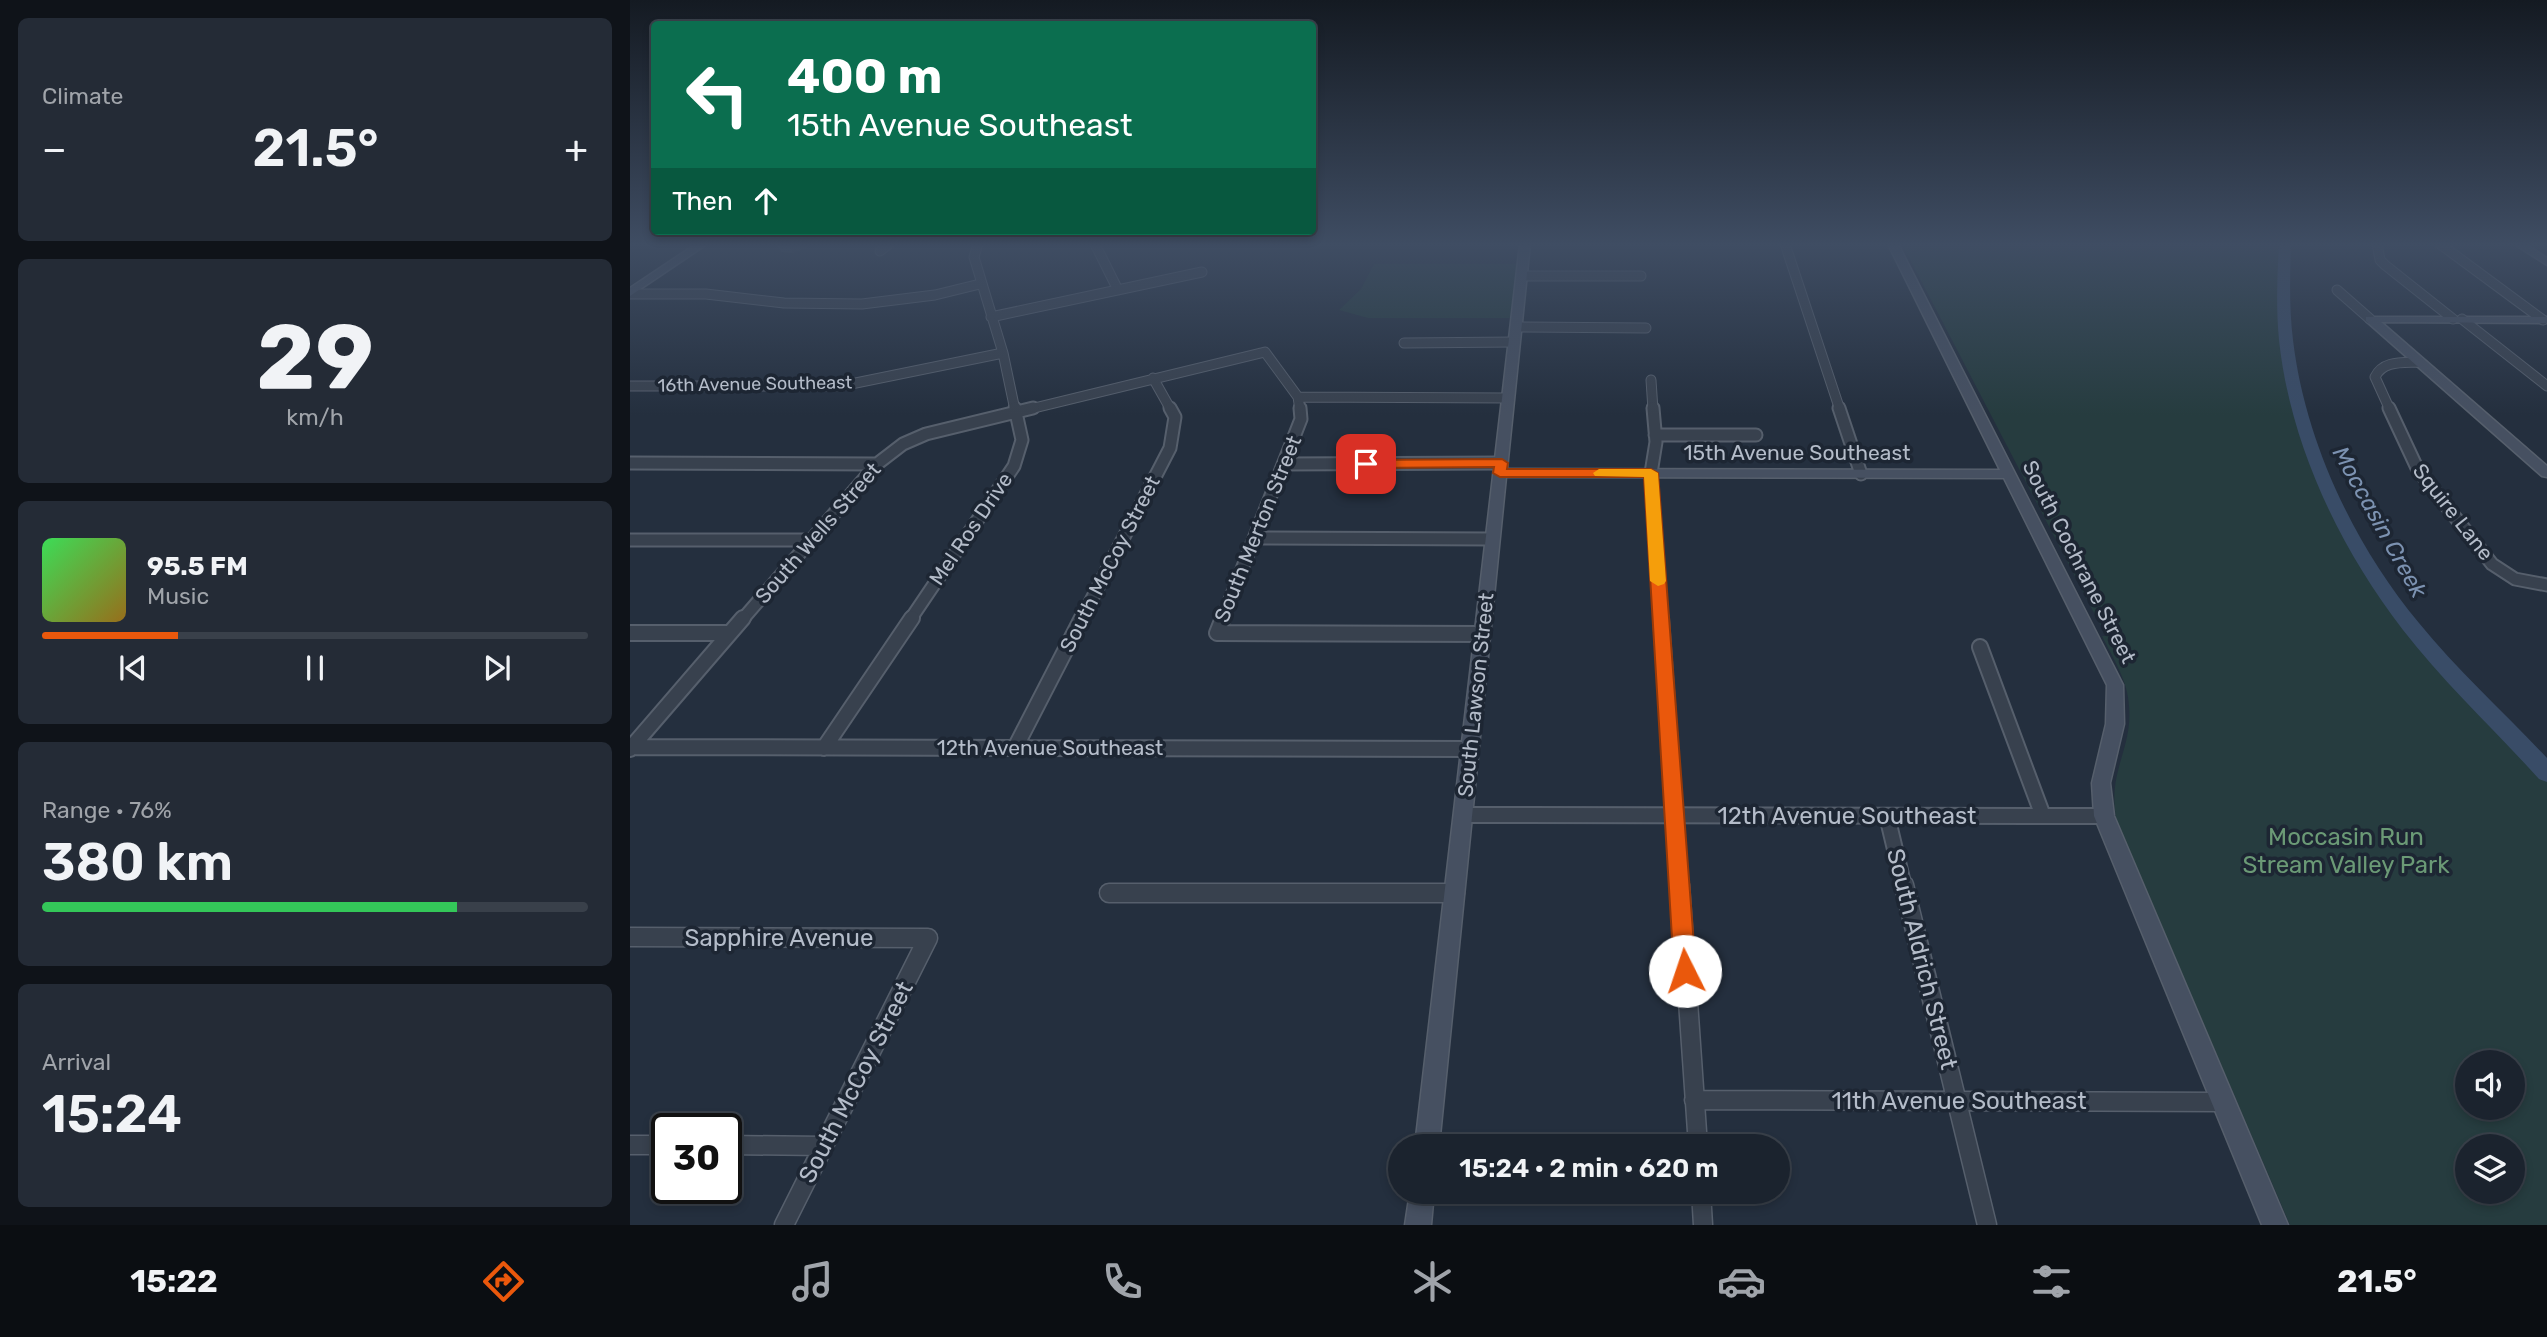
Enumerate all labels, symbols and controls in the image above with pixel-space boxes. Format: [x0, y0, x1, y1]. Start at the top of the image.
text: 400 m [787, 47, 942, 105]
icon: left [672, 49, 763, 140]
text: Climate [42, 82, 123, 110]
text: 15th Avenue Southeast [787, 106, 1133, 144]
text: 21.5° [252, 117, 379, 179]
text: − [42, 126, 67, 172]
text: + [564, 126, 588, 172]
icon: ahead [747, 182, 785, 220]
text: Then [672, 186, 733, 217]
text: 29 [256, 303, 374, 411]
street label: 16th Avenue Southeast [658, 371, 852, 397]
text: km/h [286, 403, 344, 431]
street label: South Merton Street [1209, 432, 1306, 626]
pin [1336, 434, 1396, 494]
street label: 15th Avenue Southeast [1684, 440, 1910, 465]
water label: Moccasin Creek [2327, 441, 2434, 604]
icon: arrive [1347, 445, 1385, 483]
street label: South Cochrane Street [2017, 456, 2141, 667]
street label: South Wells Street [750, 457, 886, 608]
street label: Squire Lane [2408, 458, 2499, 565]
street label: Mel Ros Drive [924, 468, 1018, 590]
street label: South McCoy Street [1054, 471, 1165, 656]
text: 95.5 FM [147, 551, 248, 582]
text: Music [147, 582, 209, 610]
street label: South Lawson Street [1452, 592, 1499, 798]
icon: previous [114, 649, 152, 687]
icon: pause [296, 649, 334, 687]
icon: next [478, 649, 516, 687]
street label: 12th Avenue Southeast [937, 735, 1163, 760]
text: Range · 76% [42, 796, 172, 824]
street label: 12th Avenue Southeast [1718, 802, 1977, 830]
park label: Moccasin Run Stream Valley Park [2242, 823, 2450, 879]
text: 380 km [42, 831, 233, 893]
street label: South Aldrich Street [1881, 846, 1963, 1072]
street label: Sapphire Avenue [685, 924, 873, 952]
position arrow [1648, 934, 1722, 1008]
street label: South McCoy Street [793, 977, 919, 1187]
text: Arrival [42, 1048, 111, 1076]
map controls [2455, 1050, 2525, 1204]
button: sound [2455, 1050, 2525, 1120]
text: 15:24 [42, 1083, 182, 1145]
street label: 11th Avenue Southeast [1831, 1087, 2087, 1115]
speed limit sign: 30 [651, 1113, 742, 1204]
button: layers [2455, 1134, 2525, 1204]
text: 15:24 · 2 min · 620 m [1459, 1153, 1719, 1184]
icon: directions [479, 1257, 528, 1306]
icon: music [788, 1257, 837, 1306]
icon: phone [1098, 1257, 1147, 1306]
icon: climate [1408, 1257, 1457, 1306]
icon: car [1717, 1257, 1766, 1306]
icon: filters [2027, 1257, 2076, 1306]
text: 15:22 [130, 1262, 218, 1300]
text: 21.5° [2337, 1262, 2417, 1300]

